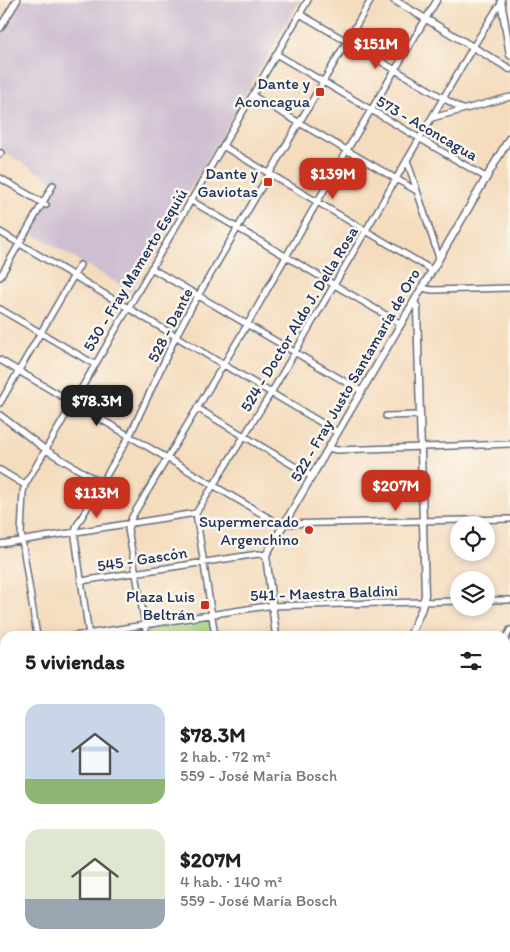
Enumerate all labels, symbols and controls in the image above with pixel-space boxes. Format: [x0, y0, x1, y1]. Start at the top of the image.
pin: $151M [341, 28, 411, 70]
text: $151M [354, 34, 398, 53]
place label: Dante y Aconcagua [235, 74, 311, 111]
marker: Dante y Aconcagua [314, 86, 326, 98]
street label: 573 - Aconcagua [373, 91, 482, 165]
pin: $139M [298, 158, 368, 200]
place label: Dante y Gaviotas [198, 164, 258, 201]
text: $139M [310, 164, 356, 183]
marker: Dante y Gaviotas [262, 176, 274, 188]
street label: 530 - Fray Mamerto Esquiú [79, 185, 191, 355]
street label: 524 - Doctor Aldo J. Della Rosa [236, 222, 362, 415]
street label: 522 - Fray Justo Santamaría de Oro [286, 265, 424, 485]
street label: 528 - Dante [143, 285, 197, 365]
pin: $78.3M [56, 384, 138, 427]
text: $78.3M [72, 391, 122, 410]
pin: $207M [361, 470, 431, 512]
pin: $113M [62, 476, 132, 519]
text: $207M [373, 476, 419, 495]
text: $113M [75, 483, 119, 502]
place label: Supermercado Argenchino [199, 512, 299, 549]
map controls [450, 516, 495, 616]
button: locate [450, 516, 495, 561]
marker: Supermercado Argenchino [303, 524, 315, 536]
street label: 545 - Gascón [96, 542, 188, 576]
button: layers [450, 571, 495, 616]
street label: 541 - Maestra Baldini [250, 581, 398, 605]
place label: Plaza Luis Beltrán [126, 587, 195, 624]
marker: Plaza Luis Beltrán [199, 599, 211, 611]
icon: filters [457, 647, 485, 675]
text: 5 viviendas [25, 649, 125, 674]
text: $78.3M [180, 722, 246, 747]
icon: home [65, 724, 125, 784]
text: 2 hab. · 72 m² [180, 747, 271, 766]
text: 559 - José María Bosch [180, 766, 337, 785]
text: $207M [180, 847, 242, 872]
icon: home [65, 849, 125, 909]
text: 4 hab. · 140 m² [180, 872, 282, 891]
text: 559 - José María Bosch [180, 891, 337, 910]

